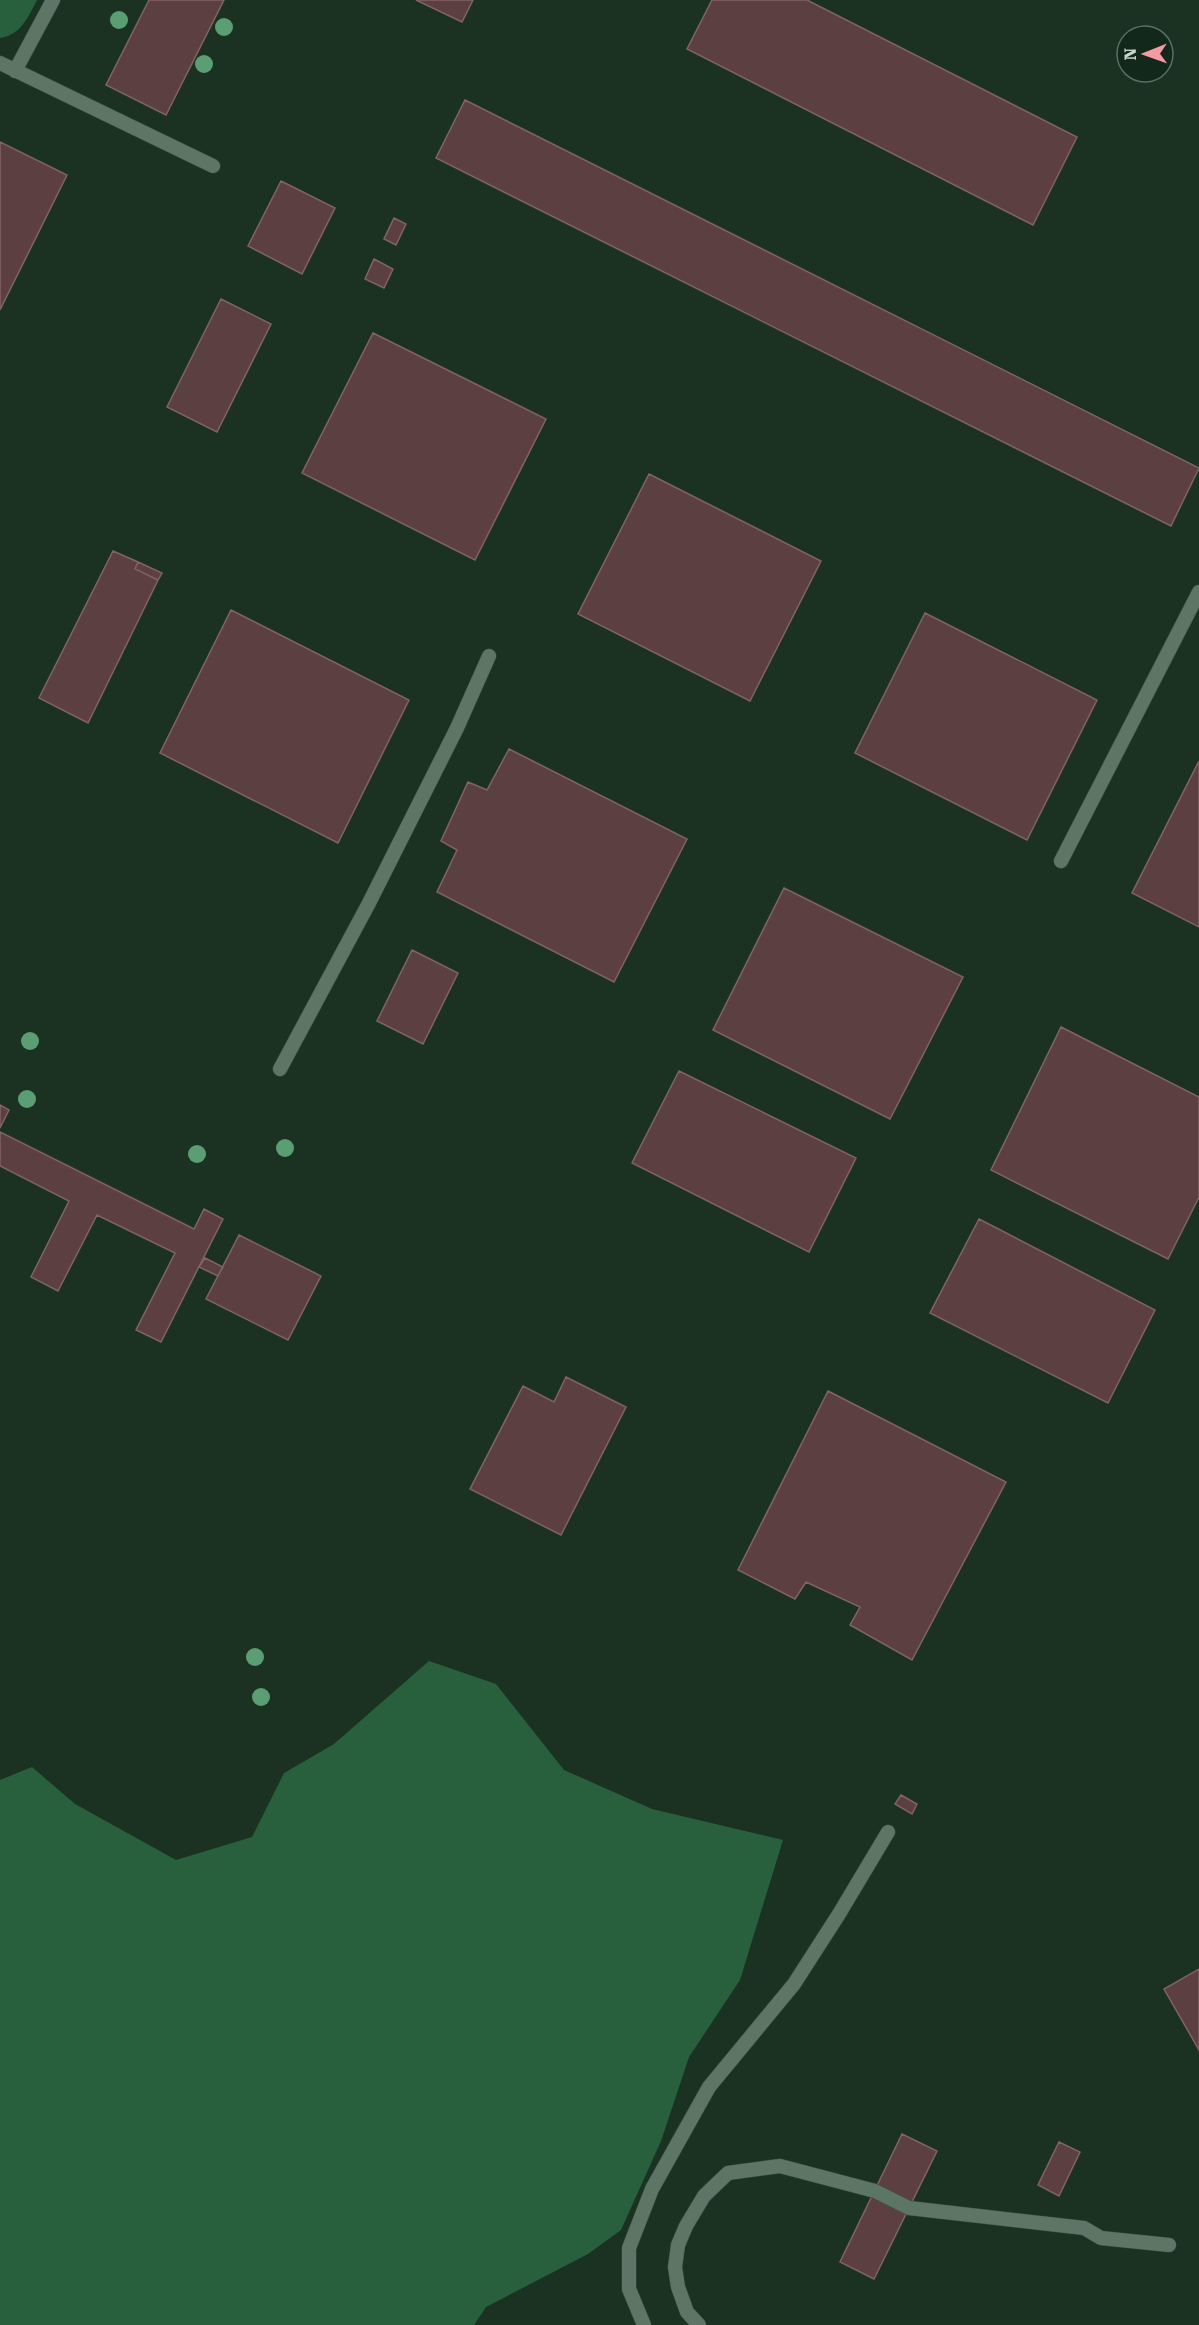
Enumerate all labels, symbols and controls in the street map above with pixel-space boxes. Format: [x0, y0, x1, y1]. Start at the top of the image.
north arrow [1115, 24, 1175, 84]
text: N [1121, 48, 1140, 61]

